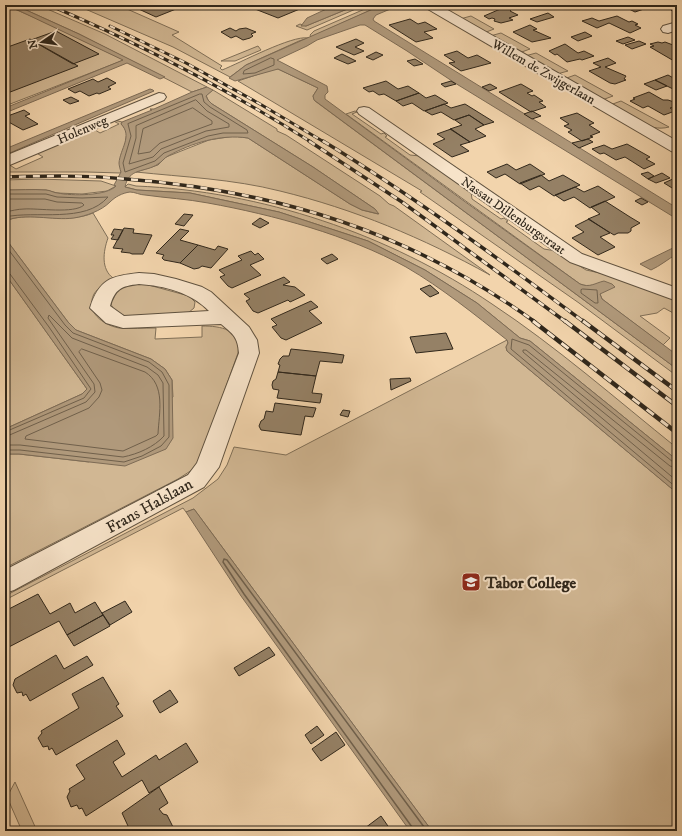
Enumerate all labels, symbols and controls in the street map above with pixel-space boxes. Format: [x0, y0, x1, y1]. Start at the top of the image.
north arrow [22, 22, 62, 62]
street label: Willem de Zwijgerlaan [488, 35, 598, 109]
text: N [25, 38, 41, 50]
street label: Holenweg [55, 112, 111, 148]
street label: Nassau Dillenburgstraat [458, 174, 569, 258]
street label: Frans Halslaan [103, 474, 197, 538]
school or university icon: Tabor College [460, 571, 482, 593]
place label: Tabor College [484, 573, 576, 593]

